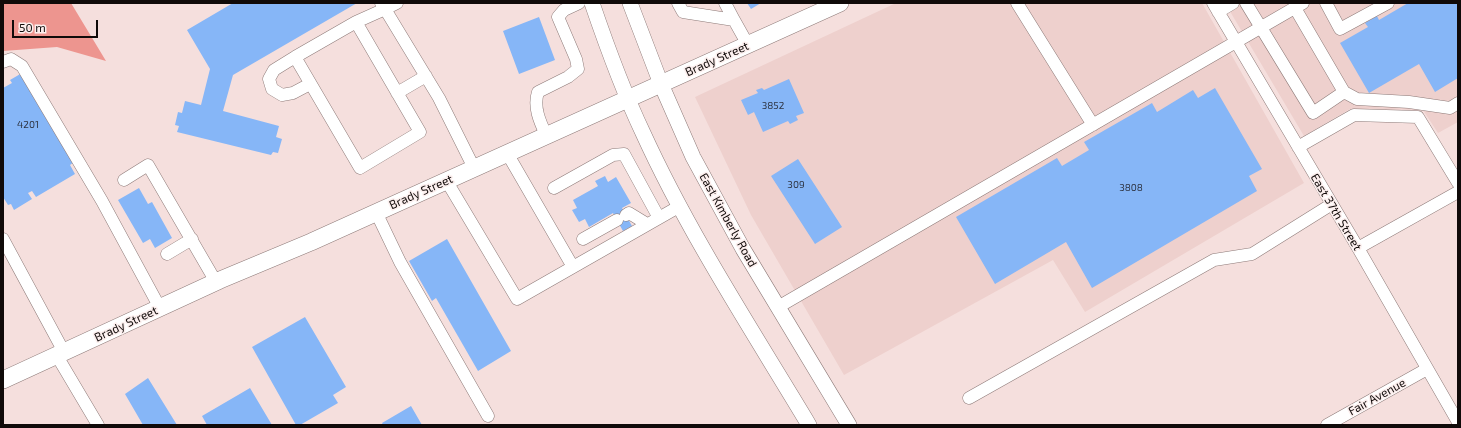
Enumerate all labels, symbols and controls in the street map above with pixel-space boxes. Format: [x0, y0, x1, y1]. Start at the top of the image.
scale bar [14, 12, 100, 38]
text: 50 m [19, 20, 46, 34]
street label: Brady Street [683, 39, 751, 79]
house number: 3852 [762, 100, 784, 112]
house number: 4201 [17, 119, 39, 131]
street label: East Kimberly Road [696, 170, 760, 270]
street label: East 37th Street [1307, 171, 1365, 253]
street label: Brady Street [387, 172, 455, 212]
house number: 309 [787, 179, 805, 191]
house number: 3808 [1119, 182, 1143, 194]
street label: Brady Street [92, 303, 160, 345]
street label: Fair Avenue [1346, 375, 1408, 419]

